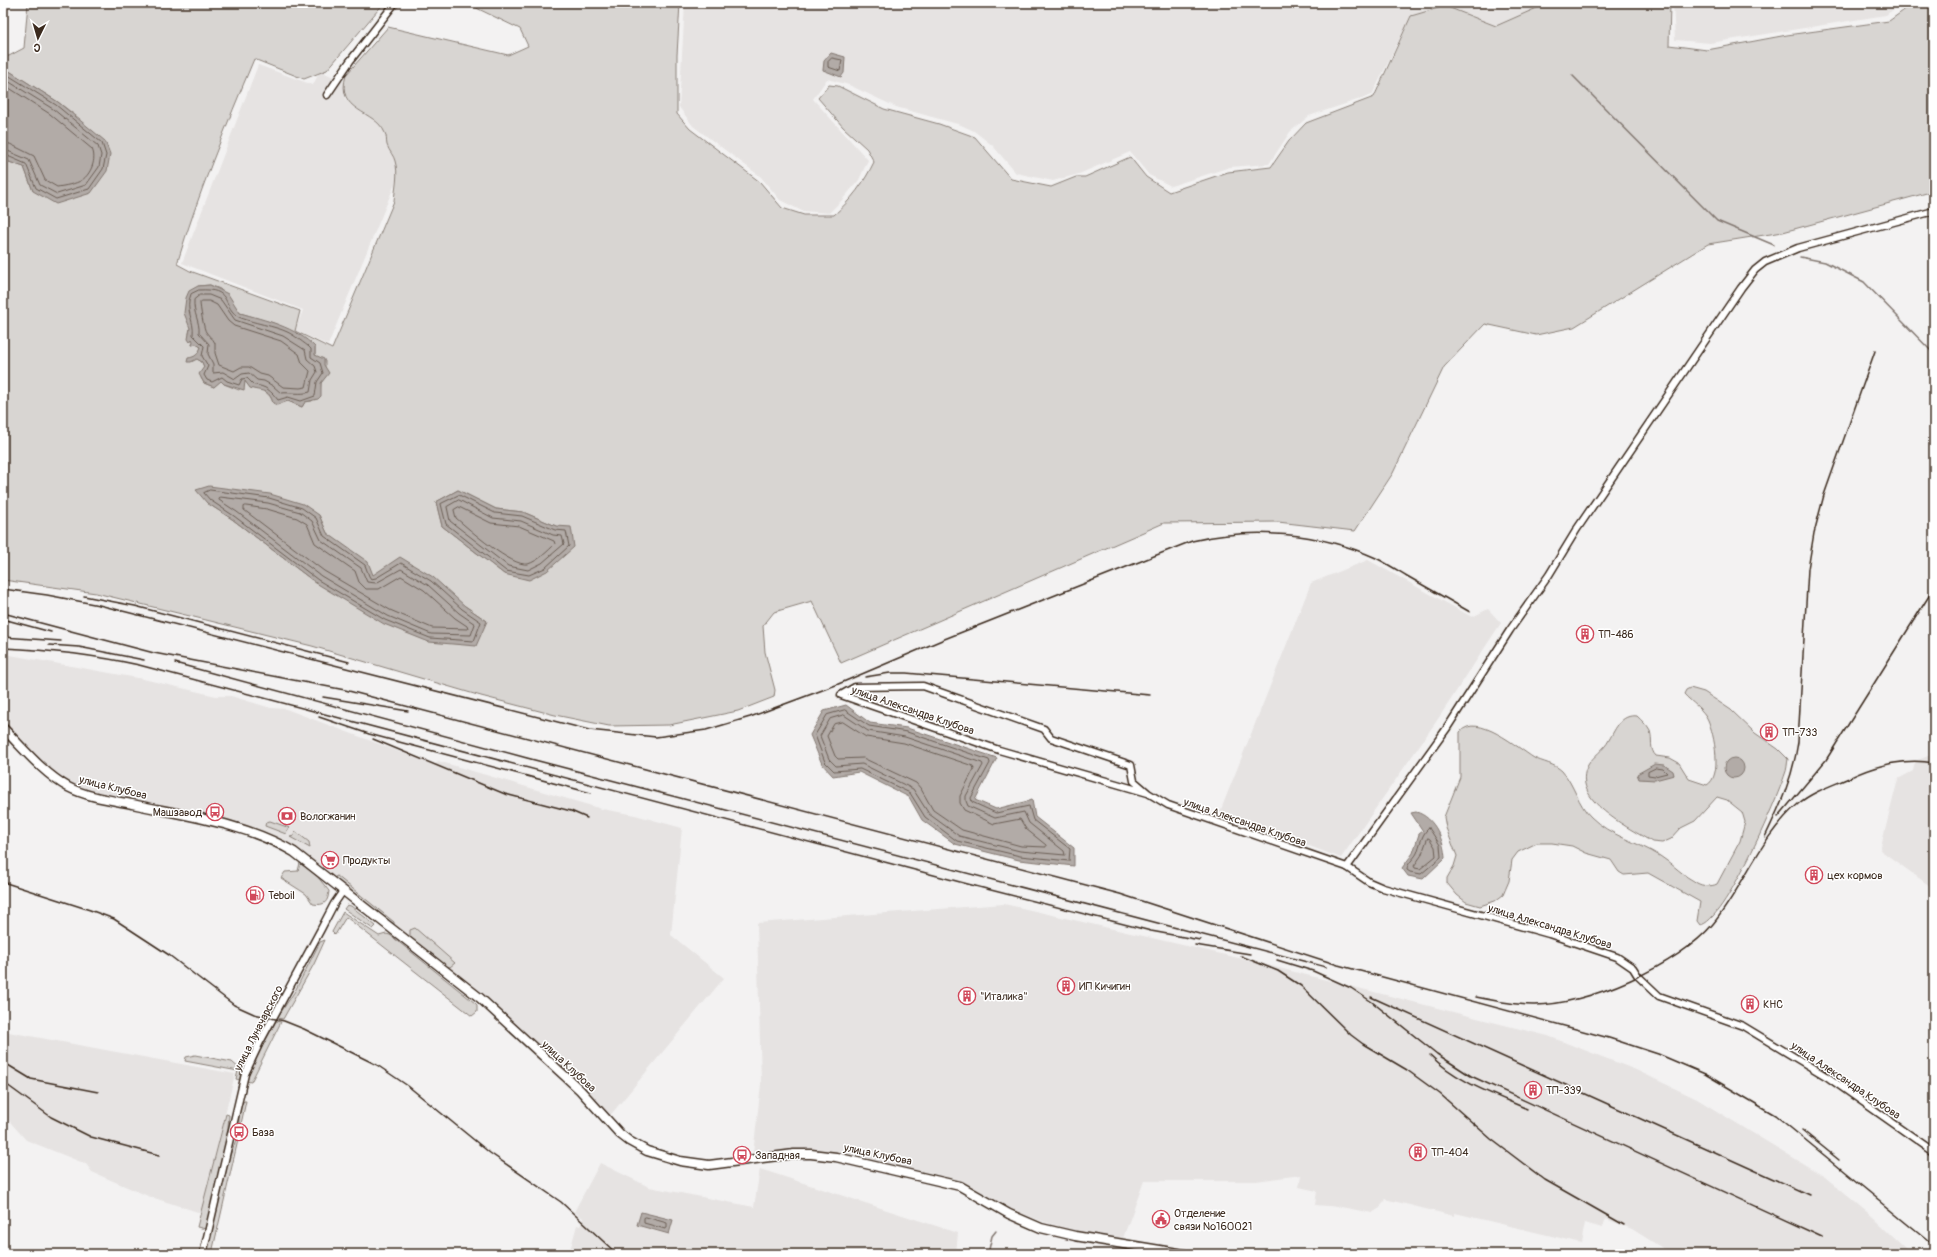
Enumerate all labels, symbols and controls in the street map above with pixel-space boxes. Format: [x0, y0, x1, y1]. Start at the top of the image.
north arrow [18, 18, 58, 58]
text: С [33, 41, 41, 54]
building icon: ТП-486 [1575, 624, 1595, 644]
place label: ТП-486 [1598, 628, 1634, 641]
street label: улица Александра Клубова [849, 683, 976, 738]
building icon: ТП-733 [1759, 722, 1779, 742]
place label: ТП-733 [1782, 726, 1818, 739]
street label: улица Клубова [77, 773, 148, 802]
street label: улица Александра Клубова [1181, 795, 1308, 850]
bus stop icon: Машзавод [205, 802, 225, 822]
place label: Машзавод [153, 806, 202, 819]
bank icon: Вологжанин [277, 806, 297, 826]
place label: Вологжанин [300, 810, 356, 823]
supermarket icon: Продукты [320, 850, 340, 870]
place label: Продукты [343, 854, 390, 867]
building icon: цех кормов [1804, 865, 1824, 885]
place label: цех кормов [1827, 869, 1883, 882]
fuel station icon: Teboil [245, 885, 265, 905]
place label: Teboil [268, 889, 295, 902]
street label: улица Александра Клубова [1485, 901, 1613, 952]
building icon: ИП Кичигин [1056, 976, 1076, 996]
place label: ИП Кичигин [1079, 980, 1130, 993]
street label: улица Луначарского [231, 983, 286, 1074]
building icon: "Италика" [957, 986, 977, 1006]
place label: "Италика" [980, 990, 1028, 1003]
building icon: КНС [1740, 994, 1760, 1014]
place label: КНС [1763, 998, 1783, 1011]
street label: улица Клубова [538, 1037, 598, 1095]
street label: улица Александра Клубова [1788, 1038, 1903, 1122]
building icon: ТП-339 [1523, 1080, 1543, 1100]
place label: ТП-339 [1546, 1084, 1582, 1097]
bus stop icon: База [229, 1122, 249, 1142]
place label: База [252, 1126, 274, 1139]
street label: улица Клубова [842, 1141, 913, 1168]
building icon: ТП-404 [1408, 1142, 1428, 1162]
bus stop icon: Западная [732, 1145, 752, 1165]
place label: ТП-404 [1431, 1146, 1469, 1159]
place label: Западная [755, 1149, 800, 1162]
place label: Отделение связи №160021 [1174, 1207, 1252, 1233]
public building icon: Отделение связи №160021 [1151, 1209, 1171, 1229]

